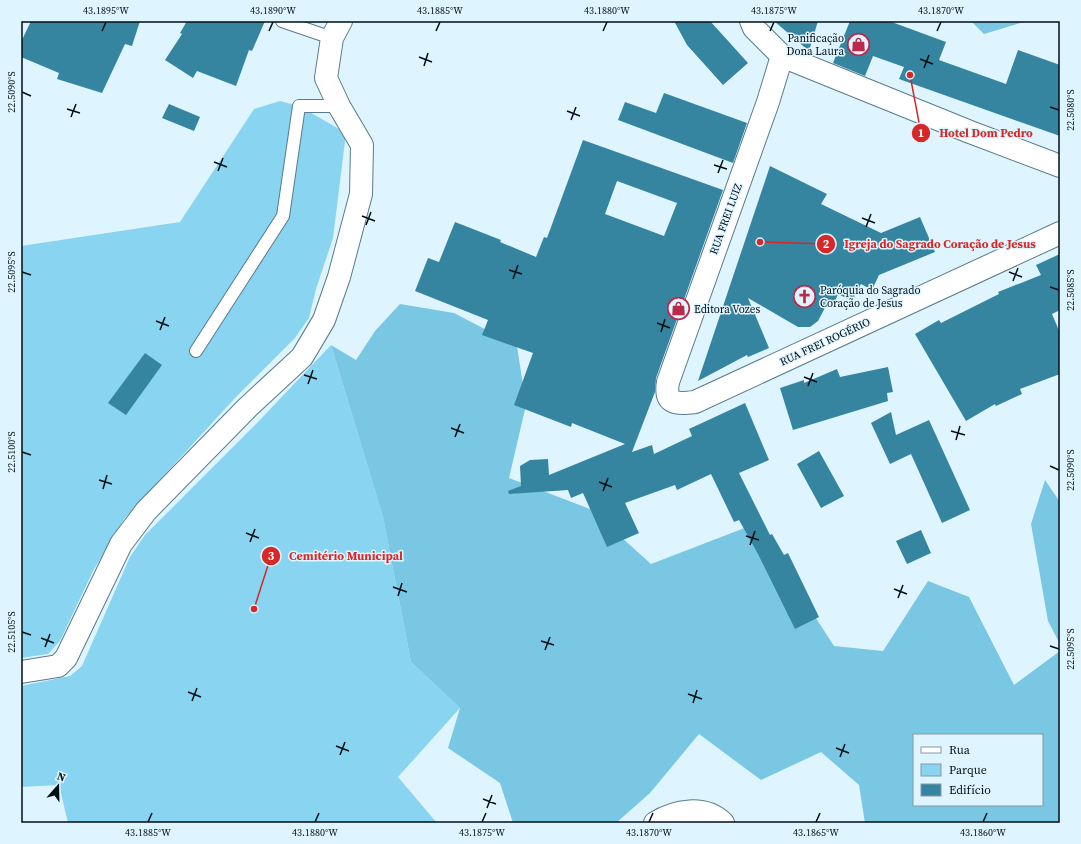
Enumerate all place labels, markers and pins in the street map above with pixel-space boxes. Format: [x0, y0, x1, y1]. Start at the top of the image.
place label: Panificação Dona Laura [787, 31, 844, 59]
shop icon: Panificação Dona Laura [846, 31, 872, 57]
callout: Hotel Dom Pedro [911, 121, 1040, 145]
callout: Igreja do Sagrado Coração de Jesus [816, 232, 1043, 256]
church icon: Paróquia do Sagrado Coração de Jesus [792, 283, 818, 309]
place label: Paróquia do Sagrado Coração de Jesus [820, 283, 921, 311]
shop icon: Editora Vozes [666, 296, 692, 322]
place label: Editora Vozes [694, 302, 760, 317]
callout: Cemitério Municipal [261, 544, 411, 568]

